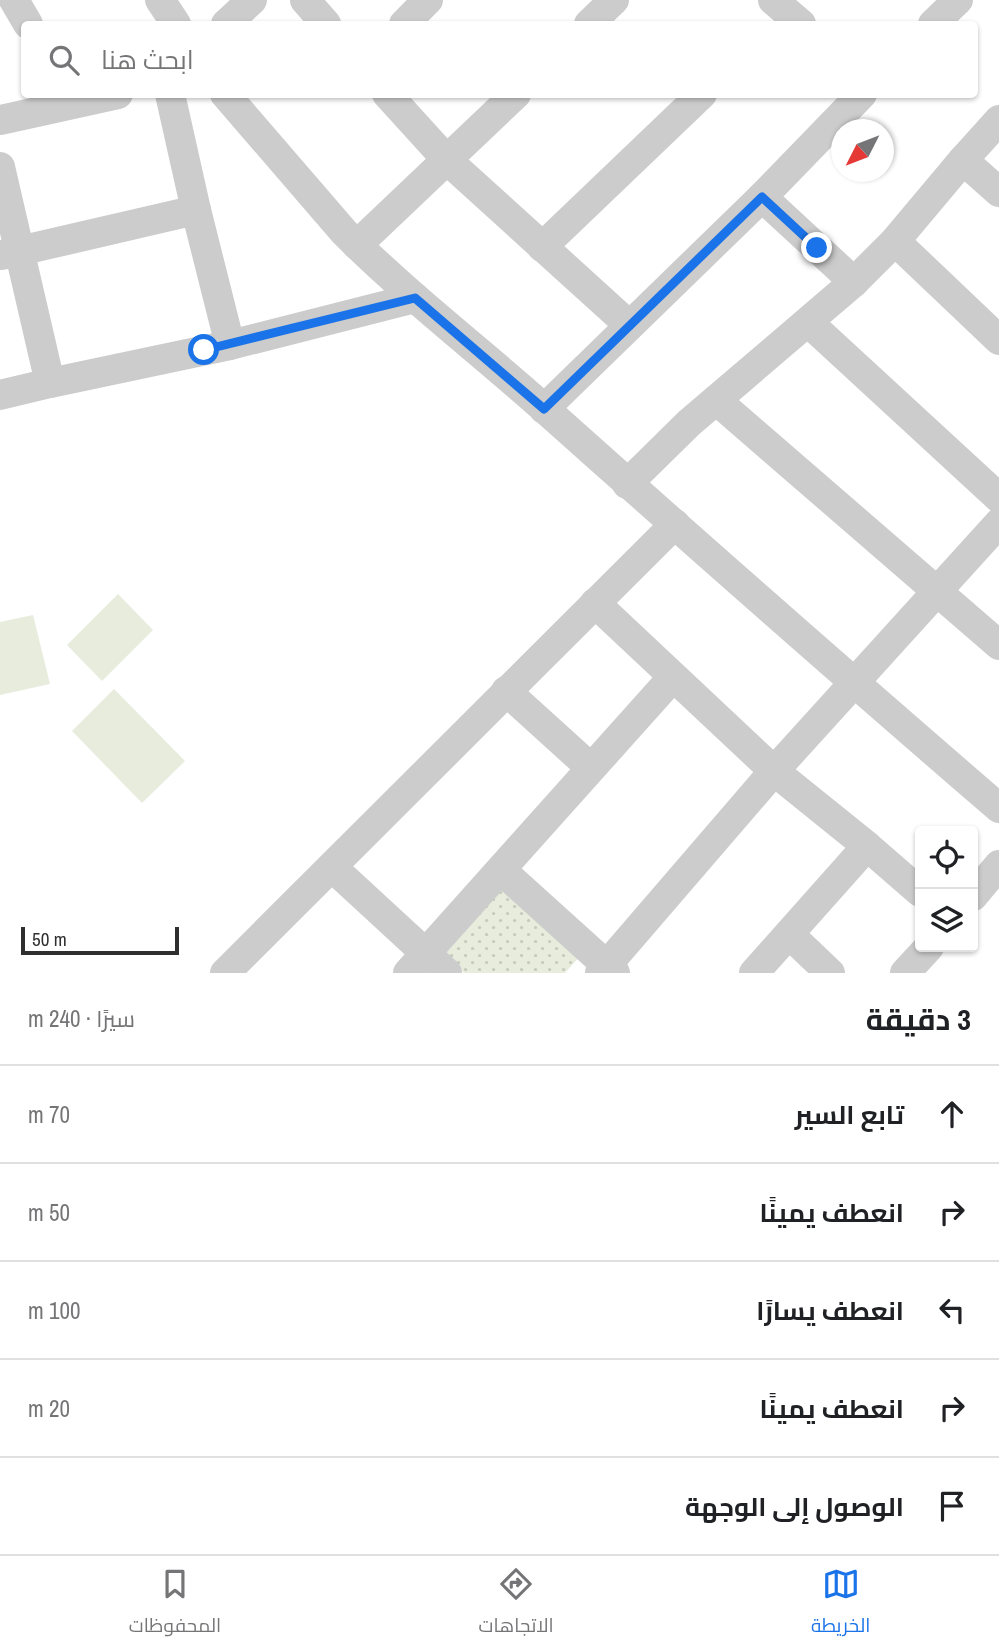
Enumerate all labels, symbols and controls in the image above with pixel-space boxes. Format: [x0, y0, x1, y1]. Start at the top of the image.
search box [21, 21, 978, 98]
icon: search [45, 41, 83, 79]
text: ابحث هنا [101, 42, 194, 77]
north arrow [831, 119, 894, 182]
route end [801, 232, 832, 263]
route start [188, 334, 219, 365]
map controls [915, 826, 978, 952]
button: locate [915, 826, 978, 889]
button: layers [915, 889, 978, 952]
scale bar [21, 924, 178, 956]
text: 50 m [32, 926, 67, 952]
text: 3 دقيقة [866, 999, 971, 1039]
text: سيرًا · 240 m [28, 1003, 135, 1034]
icon: ahead [933, 1095, 971, 1133]
text: تابع السير [795, 1097, 904, 1132]
text: 70 m [28, 1099, 70, 1130]
icon: right [933, 1193, 971, 1231]
text: انعطف يمينًا [759, 1195, 904, 1230]
text: 50 m [28, 1197, 70, 1228]
icon: left [933, 1291, 971, 1329]
text: انعطف يسارًا [756, 1293, 904, 1328]
text: 100 m [28, 1295, 80, 1326]
icon: right [933, 1389, 971, 1427]
text: انعطف يمينًا [759, 1391, 904, 1426]
text: 20 m [28, 1393, 70, 1424]
icon: arrive [933, 1487, 971, 1525]
text: الوصول إلى الوجهة [685, 1489, 904, 1524]
tab: المحفوظات [129, 1565, 221, 1643]
tab: الاتجاهات [478, 1565, 554, 1643]
tab: الخريطة [811, 1565, 870, 1643]

